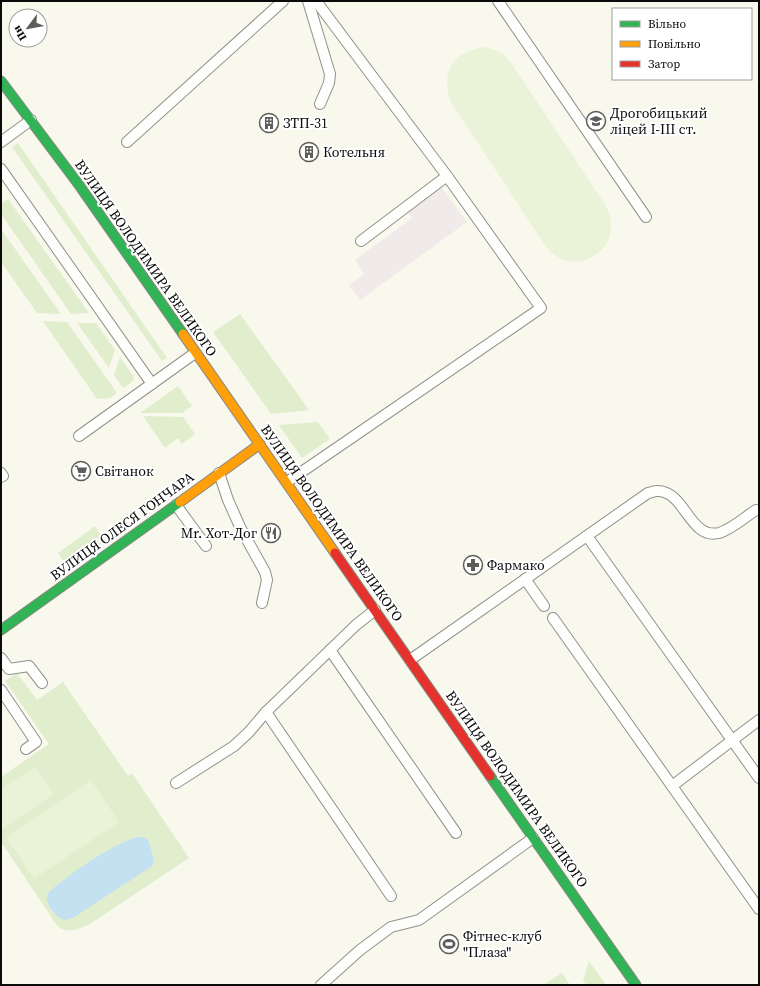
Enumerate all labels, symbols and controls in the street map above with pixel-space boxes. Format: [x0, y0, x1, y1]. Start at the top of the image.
north arrow [8, 8, 48, 48]
legend [612, 8, 752, 80]
text: Вільно [648, 16, 687, 32]
text: Пн [10, 23, 30, 44]
text: Повільно [648, 36, 701, 52]
text: Затор [648, 56, 680, 72]
place label: Дрогобицький ліцей І-ІІІ ст. [610, 103, 708, 139]
school or university icon: Дрогобицький ліцей І-ІІІ ст. [585, 110, 607, 132]
building icon: ЗТП-31 [258, 112, 280, 134]
place label: ЗТП-31 [283, 113, 328, 133]
building icon: Котельня [298, 141, 320, 163]
place label: Котельня [323, 142, 385, 162]
street label: ВУЛИЦЯ ВОЛОДИМИРА ВЕЛИКОГО [70, 156, 222, 361]
street label: ВУЛИЦЯ ВОЛОДИМИРА ВЕЛИКОГО [256, 421, 408, 626]
supermarket icon: Світанок [70, 460, 92, 482]
place label: Світанок [95, 461, 154, 481]
street label: ВУЛИЦЯ ОЛЕСЯ ГОНЧАРА [46, 467, 199, 585]
restaurant icon: Mr. Хот-Дог [260, 522, 282, 544]
place label: Mr. Хот-Дог [181, 523, 257, 543]
pharmacy icon: Фармако [462, 554, 484, 576]
place label: Фармако [487, 555, 545, 575]
street label: ВУЛИЦЯ ВОЛОДИМИРА ВЕЛИКОГО [441, 687, 593, 892]
place label: Фітнес-клуб "Плаза" [463, 926, 542, 962]
sports icon: Фітнес-клуб "Плаза" [438, 933, 460, 955]

